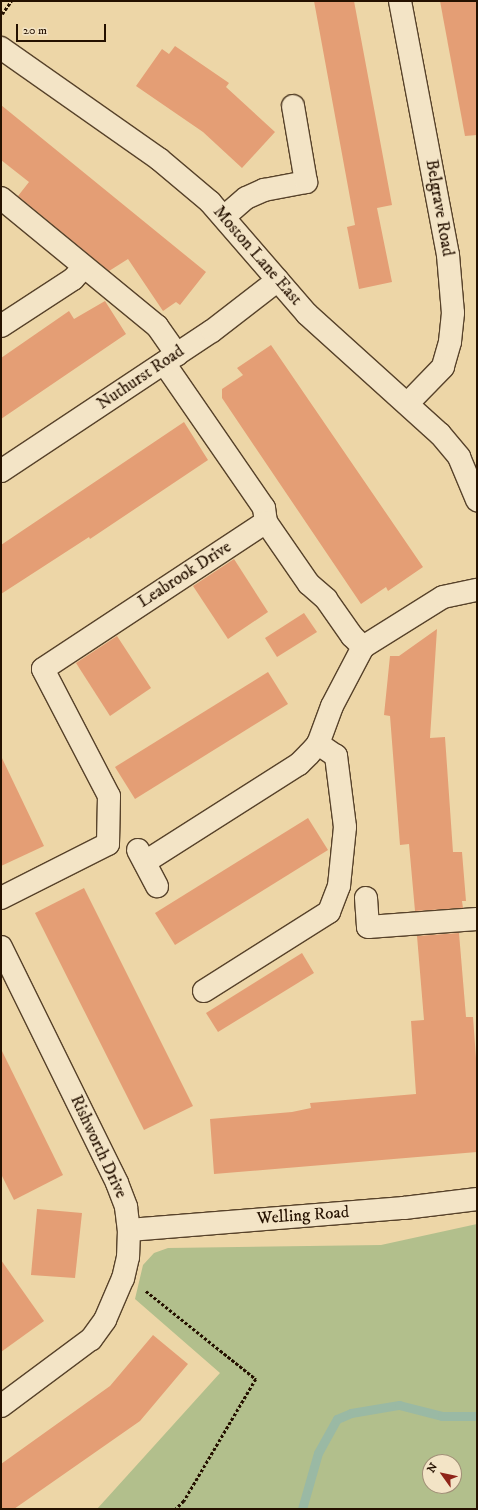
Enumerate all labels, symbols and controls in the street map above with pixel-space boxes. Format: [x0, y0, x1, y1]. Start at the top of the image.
scale bar [18, 16, 108, 42]
text: 20 m [23, 23, 47, 38]
street label: Belgrave Road [420, 158, 458, 258]
street label: Moston Lane East [208, 202, 306, 310]
street label: Nuthurst Road [94, 341, 188, 415]
street label: Leabrook Drive [135, 537, 235, 613]
street label: Rishworth Drive [65, 1092, 131, 1202]
street label: Welling Road [256, 1203, 350, 1229]
north arrow [422, 1454, 462, 1494]
text: N [424, 1460, 441, 1476]

